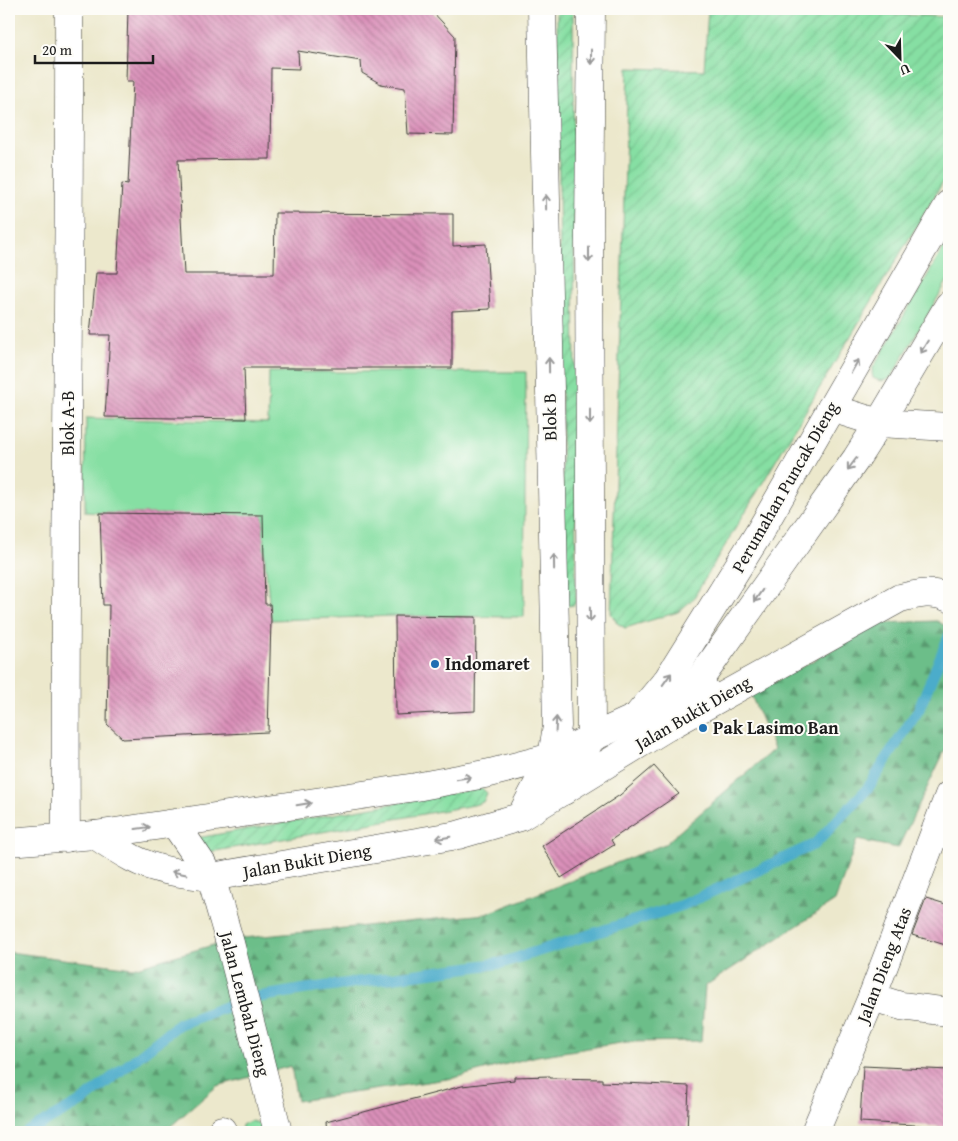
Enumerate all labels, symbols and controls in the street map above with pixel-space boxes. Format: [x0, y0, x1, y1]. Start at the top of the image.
scale bar [35, 32, 152, 64]
north arrow [876, 32, 926, 82]
text: 20 m [42, 39, 73, 60]
one-way arrow [586, 49, 596, 65]
text: U [896, 59, 913, 81]
one-way arrow [541, 194, 551, 210]
one-way arrow [584, 246, 594, 263]
one-way arrow [919, 339, 929, 353]
one-way arrow [545, 357, 554, 373]
one-way arrow [851, 359, 861, 373]
street label: Blok A-B [54, 391, 81, 455]
street label: Blok B [536, 393, 563, 441]
street label: Perumahan Puncak Dieng [724, 396, 845, 577]
one-way arrow [585, 409, 595, 425]
one-way arrow [847, 457, 857, 471]
one-way arrow [549, 554, 558, 570]
one-way arrow [753, 589, 763, 603]
one-way arrow [585, 606, 595, 623]
place label: Indomaret [445, 650, 530, 677]
marker: Indomaret [429, 658, 441, 670]
street label: Jalan Bukit Dieng [628, 668, 756, 758]
one-way arrow [662, 672, 672, 686]
place label: Pak Lasimo Ban [713, 714, 839, 741]
one-way arrow [552, 717, 561, 733]
marker: Pak Lasimo Ban [697, 722, 709, 734]
one-way arrow [456, 773, 472, 783]
one-way arrow [295, 799, 311, 809]
one-way arrow [135, 823, 151, 833]
one-way arrow [435, 833, 451, 843]
street label: Jalan Bukit Dieng [239, 836, 373, 885]
one-way arrow [171, 868, 187, 877]
street label: Jalan Dieng Atas [848, 903, 918, 1029]
street label: Jalan Lembah Dieng [213, 926, 278, 1079]

